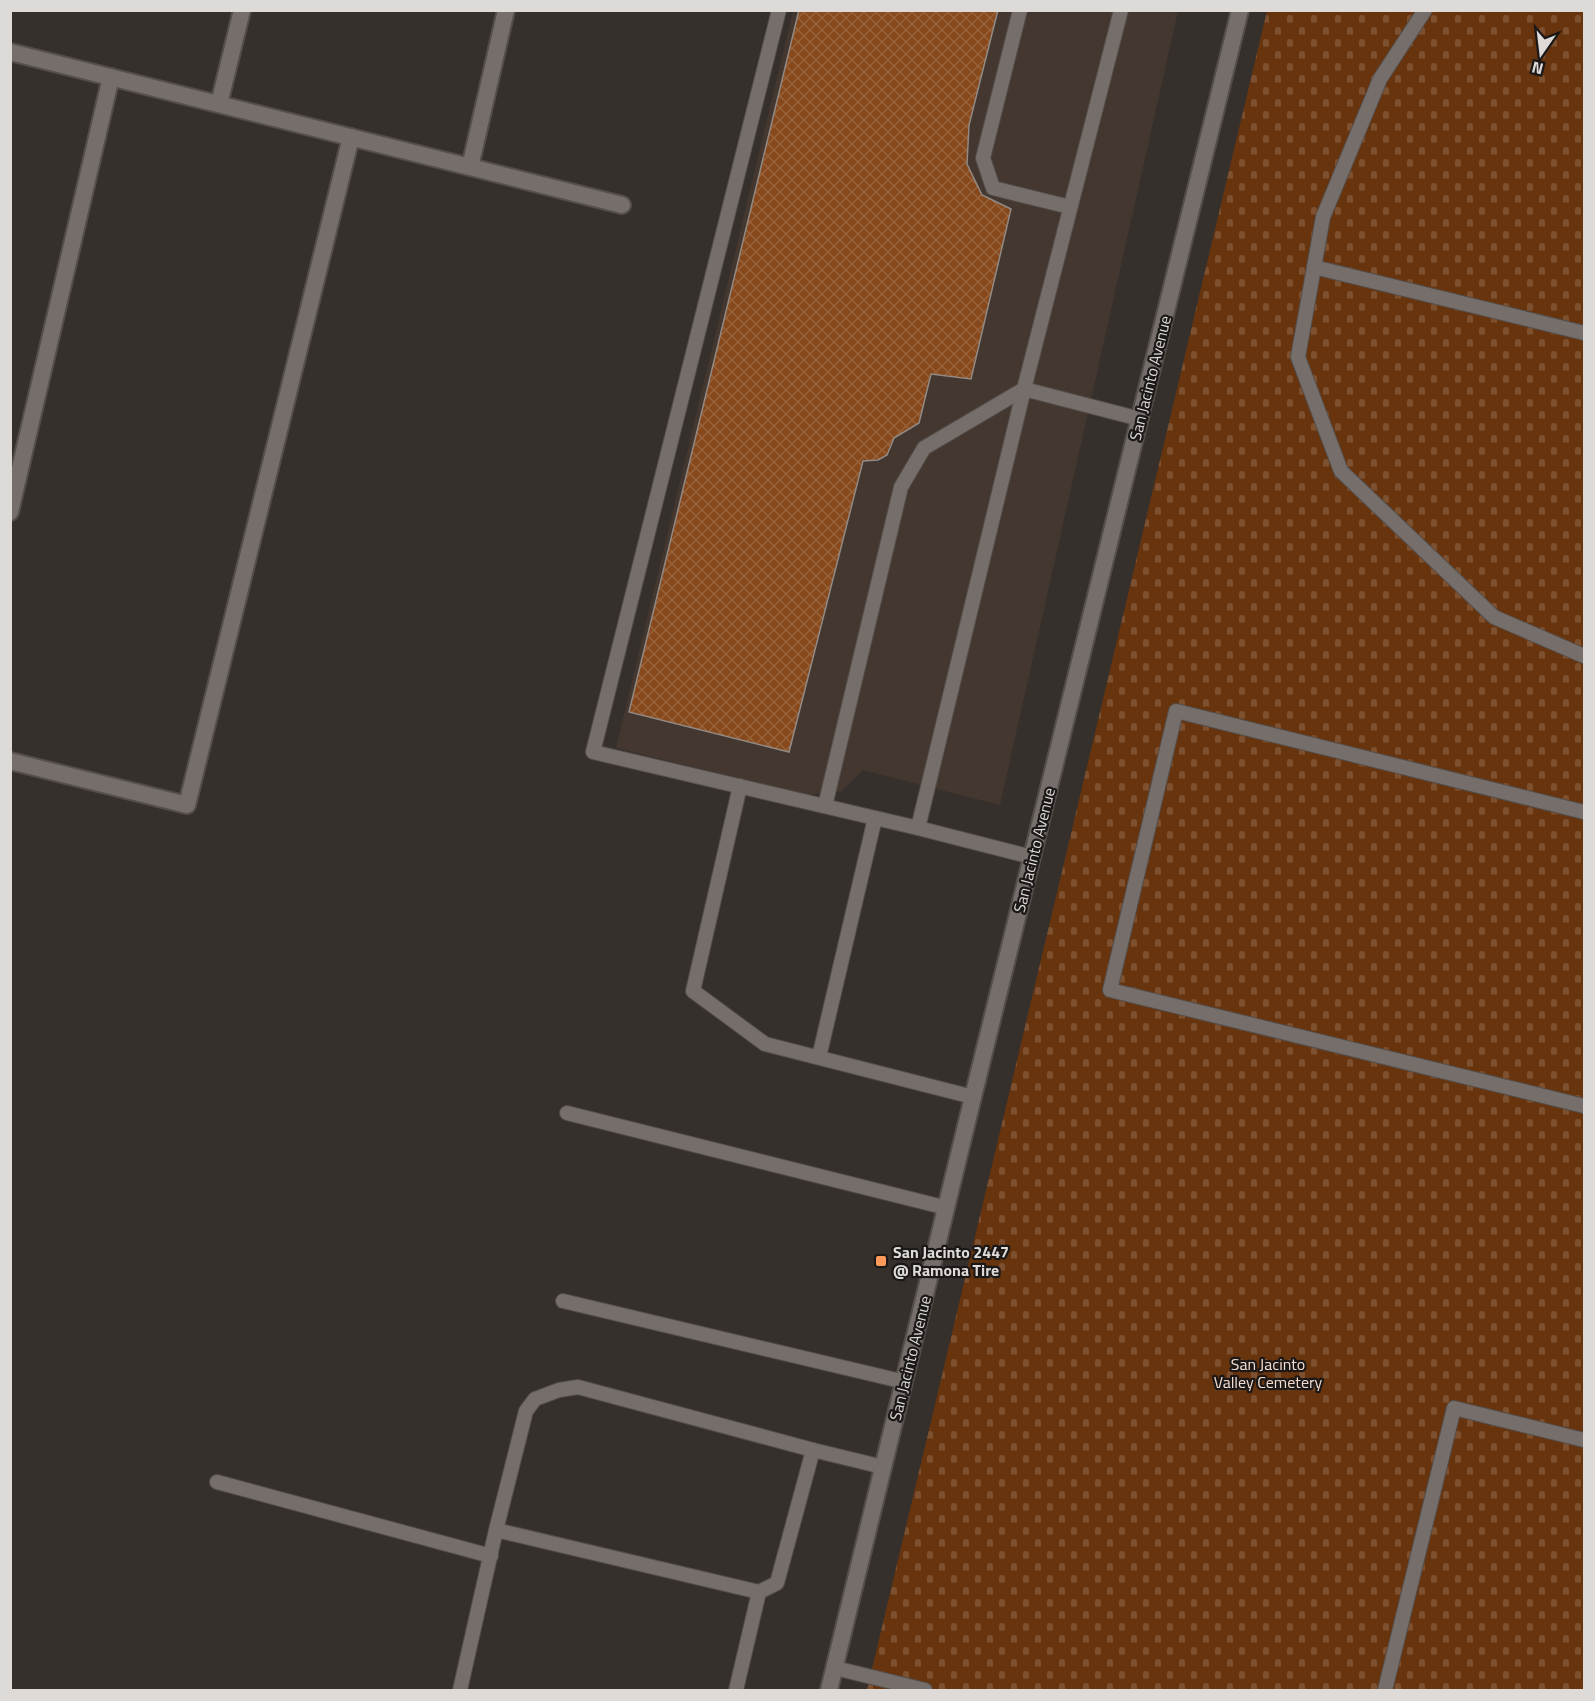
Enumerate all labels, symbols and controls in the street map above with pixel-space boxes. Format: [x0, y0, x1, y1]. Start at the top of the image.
north arrow [1511, 24, 1571, 84]
text: N [1529, 56, 1546, 82]
street label: San Jacinto Avenue [1123, 313, 1177, 443]
street label: San Jacinto Avenue [1007, 785, 1061, 915]
place label: San Jacinto 2447 @ Ramona Tire [893, 1240, 1009, 1282]
marker: San Jacinto 2447 @ Ramona Tire [874, 1254, 888, 1268]
street label: San Jacinto Avenue [883, 1293, 937, 1423]
park label: San Jacinto Valley Cemetery [1214, 1352, 1323, 1394]

